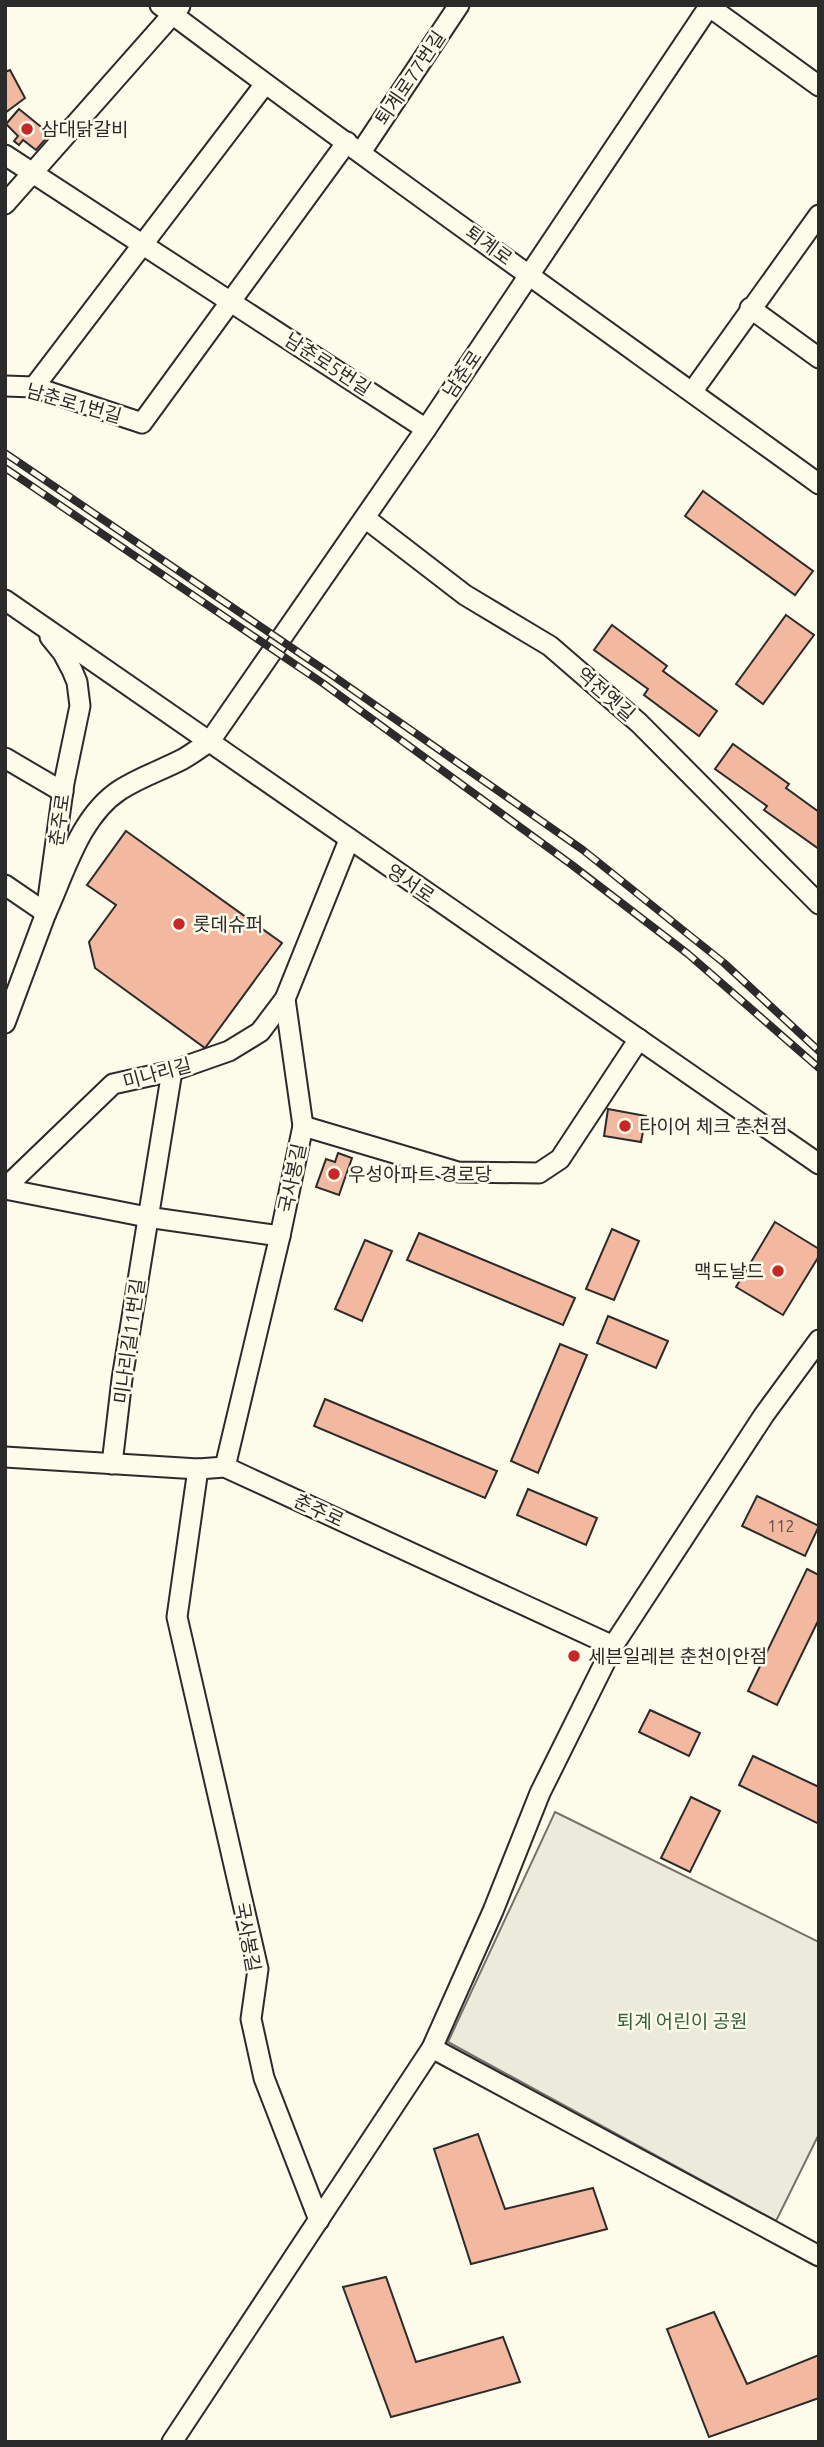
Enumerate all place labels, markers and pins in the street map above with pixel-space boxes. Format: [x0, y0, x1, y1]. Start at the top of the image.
place label: 삼대닭갈비 [41, 118, 128, 140]
marker: 삼대닭갈비 [19, 121, 35, 137]
place label: 롯데슈퍼 [193, 913, 263, 935]
marker: 롯데슈퍼 [171, 916, 187, 932]
place label: 타이어 체크 춘천점 [639, 1115, 788, 1137]
marker: 타이어 체크 춘천점 [617, 1118, 633, 1134]
place label: 우성아파트 경로당 [348, 1163, 492, 1185]
marker: 우성아파트 경로당 [326, 1166, 342, 1182]
place label: 맥도날드 [694, 1260, 764, 1282]
marker: 맥도날드 [770, 1263, 786, 1279]
place label: 세븐일레븐 춘천이안점 [588, 1645, 767, 1667]
marker: 세븐일레븐 춘천이안점 [566, 1648, 582, 1664]

